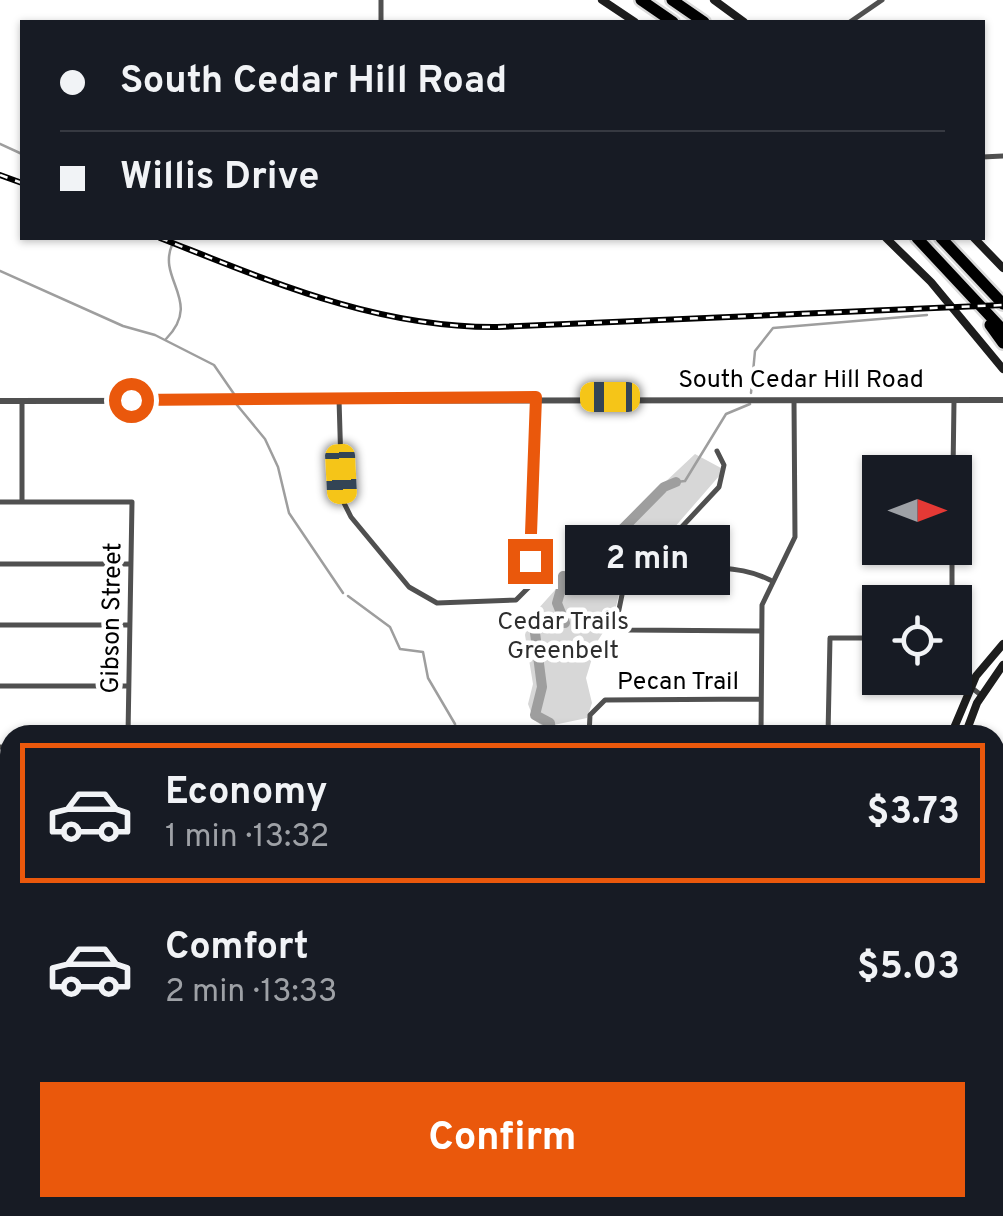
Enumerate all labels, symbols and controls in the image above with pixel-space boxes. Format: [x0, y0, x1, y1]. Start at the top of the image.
text: South Cedar Hill Road [120, 58, 507, 107]
text: Willis Drive [120, 154, 319, 203]
street label: South Cedar Hill Road [678, 365, 924, 397]
route start [109, 378, 154, 423]
car [580, 382, 640, 412]
car [324, 443, 358, 505]
north arrow [862, 455, 972, 565]
map controls [862, 455, 972, 695]
callout: 2 min [565, 526, 730, 596]
route end [508, 539, 553, 584]
text: 2 min [606, 540, 689, 580]
street label: Gibson Street [96, 542, 130, 694]
button: locate [862, 585, 972, 695]
park label: Cedar Trails Greenbelt [497, 607, 629, 668]
street label: Pecan Trail [617, 667, 739, 699]
icon: car [45, 768, 135, 858]
text: Economy [165, 769, 327, 818]
text: $3.73 [867, 789, 960, 838]
text: 1 min · 13:32 [165, 818, 329, 858]
icon: car [45, 923, 135, 1013]
text: Comfort [165, 924, 309, 973]
text: $5.03 [857, 944, 960, 993]
text: 2 min · 13:33 [165, 973, 337, 1013]
button: Confirm [40, 1082, 965, 1197]

